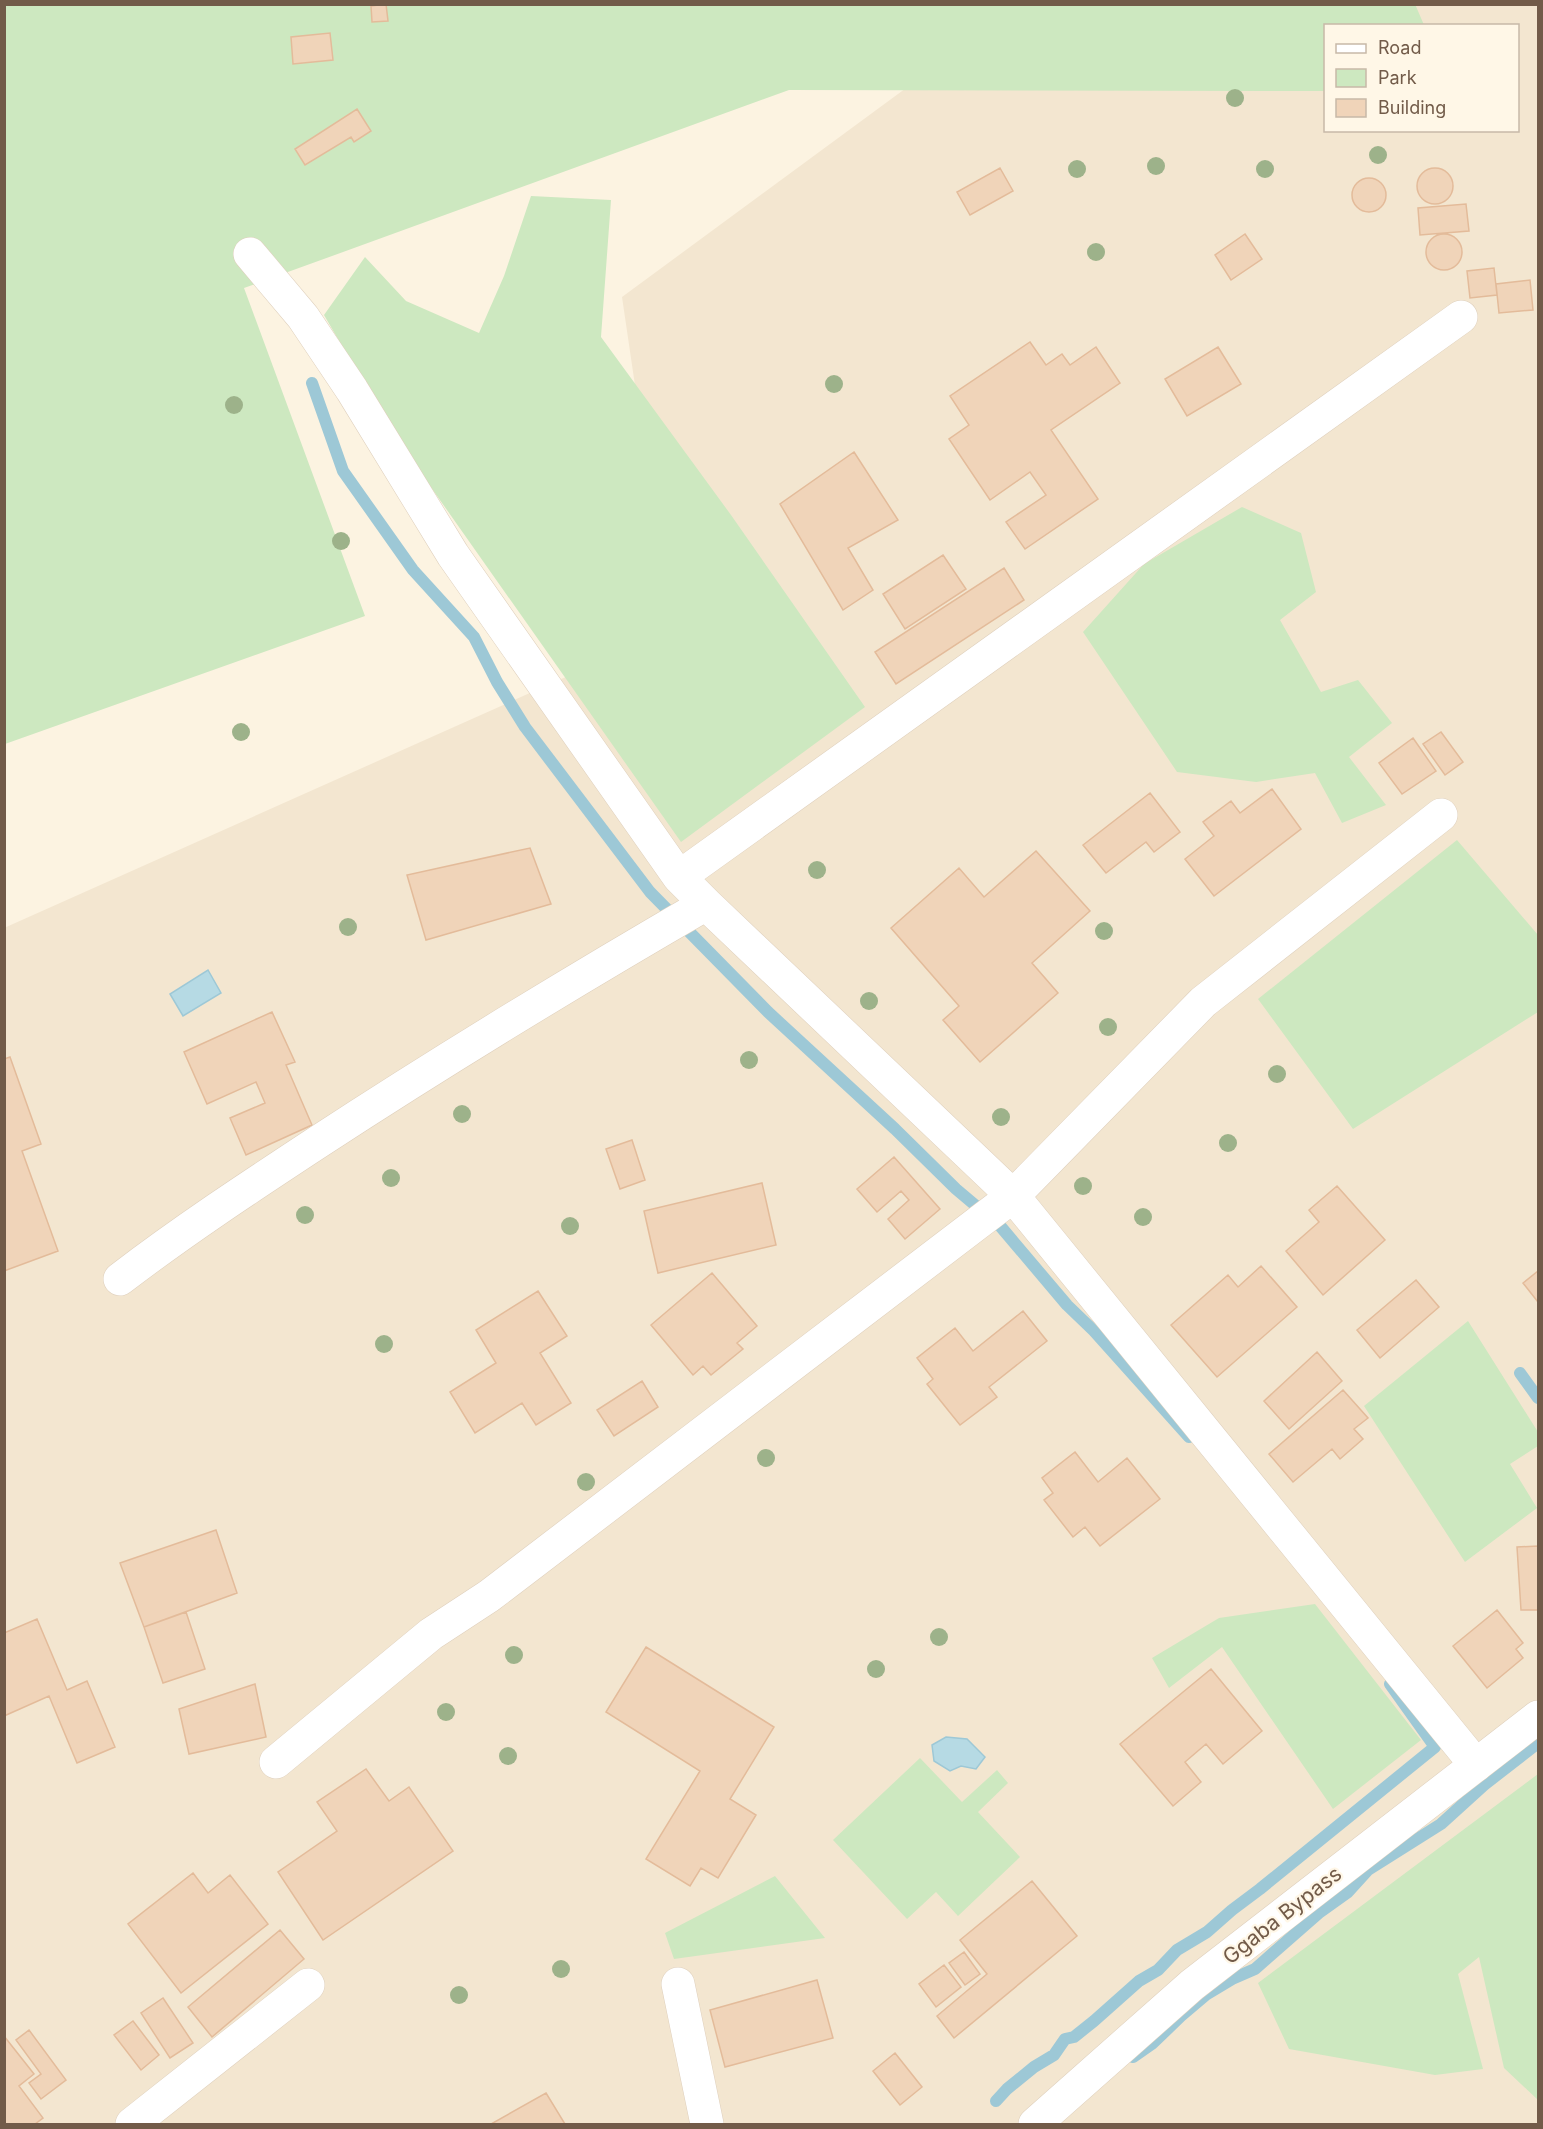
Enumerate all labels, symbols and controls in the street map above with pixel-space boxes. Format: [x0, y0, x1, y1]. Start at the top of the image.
legend [1324, 24, 1519, 132]
text: Road [1378, 37, 1421, 58]
text: Park [1378, 67, 1417, 88]
text: Building [1378, 97, 1446, 118]
street label: Ggaba Bypass [1218, 1861, 1346, 1969]

